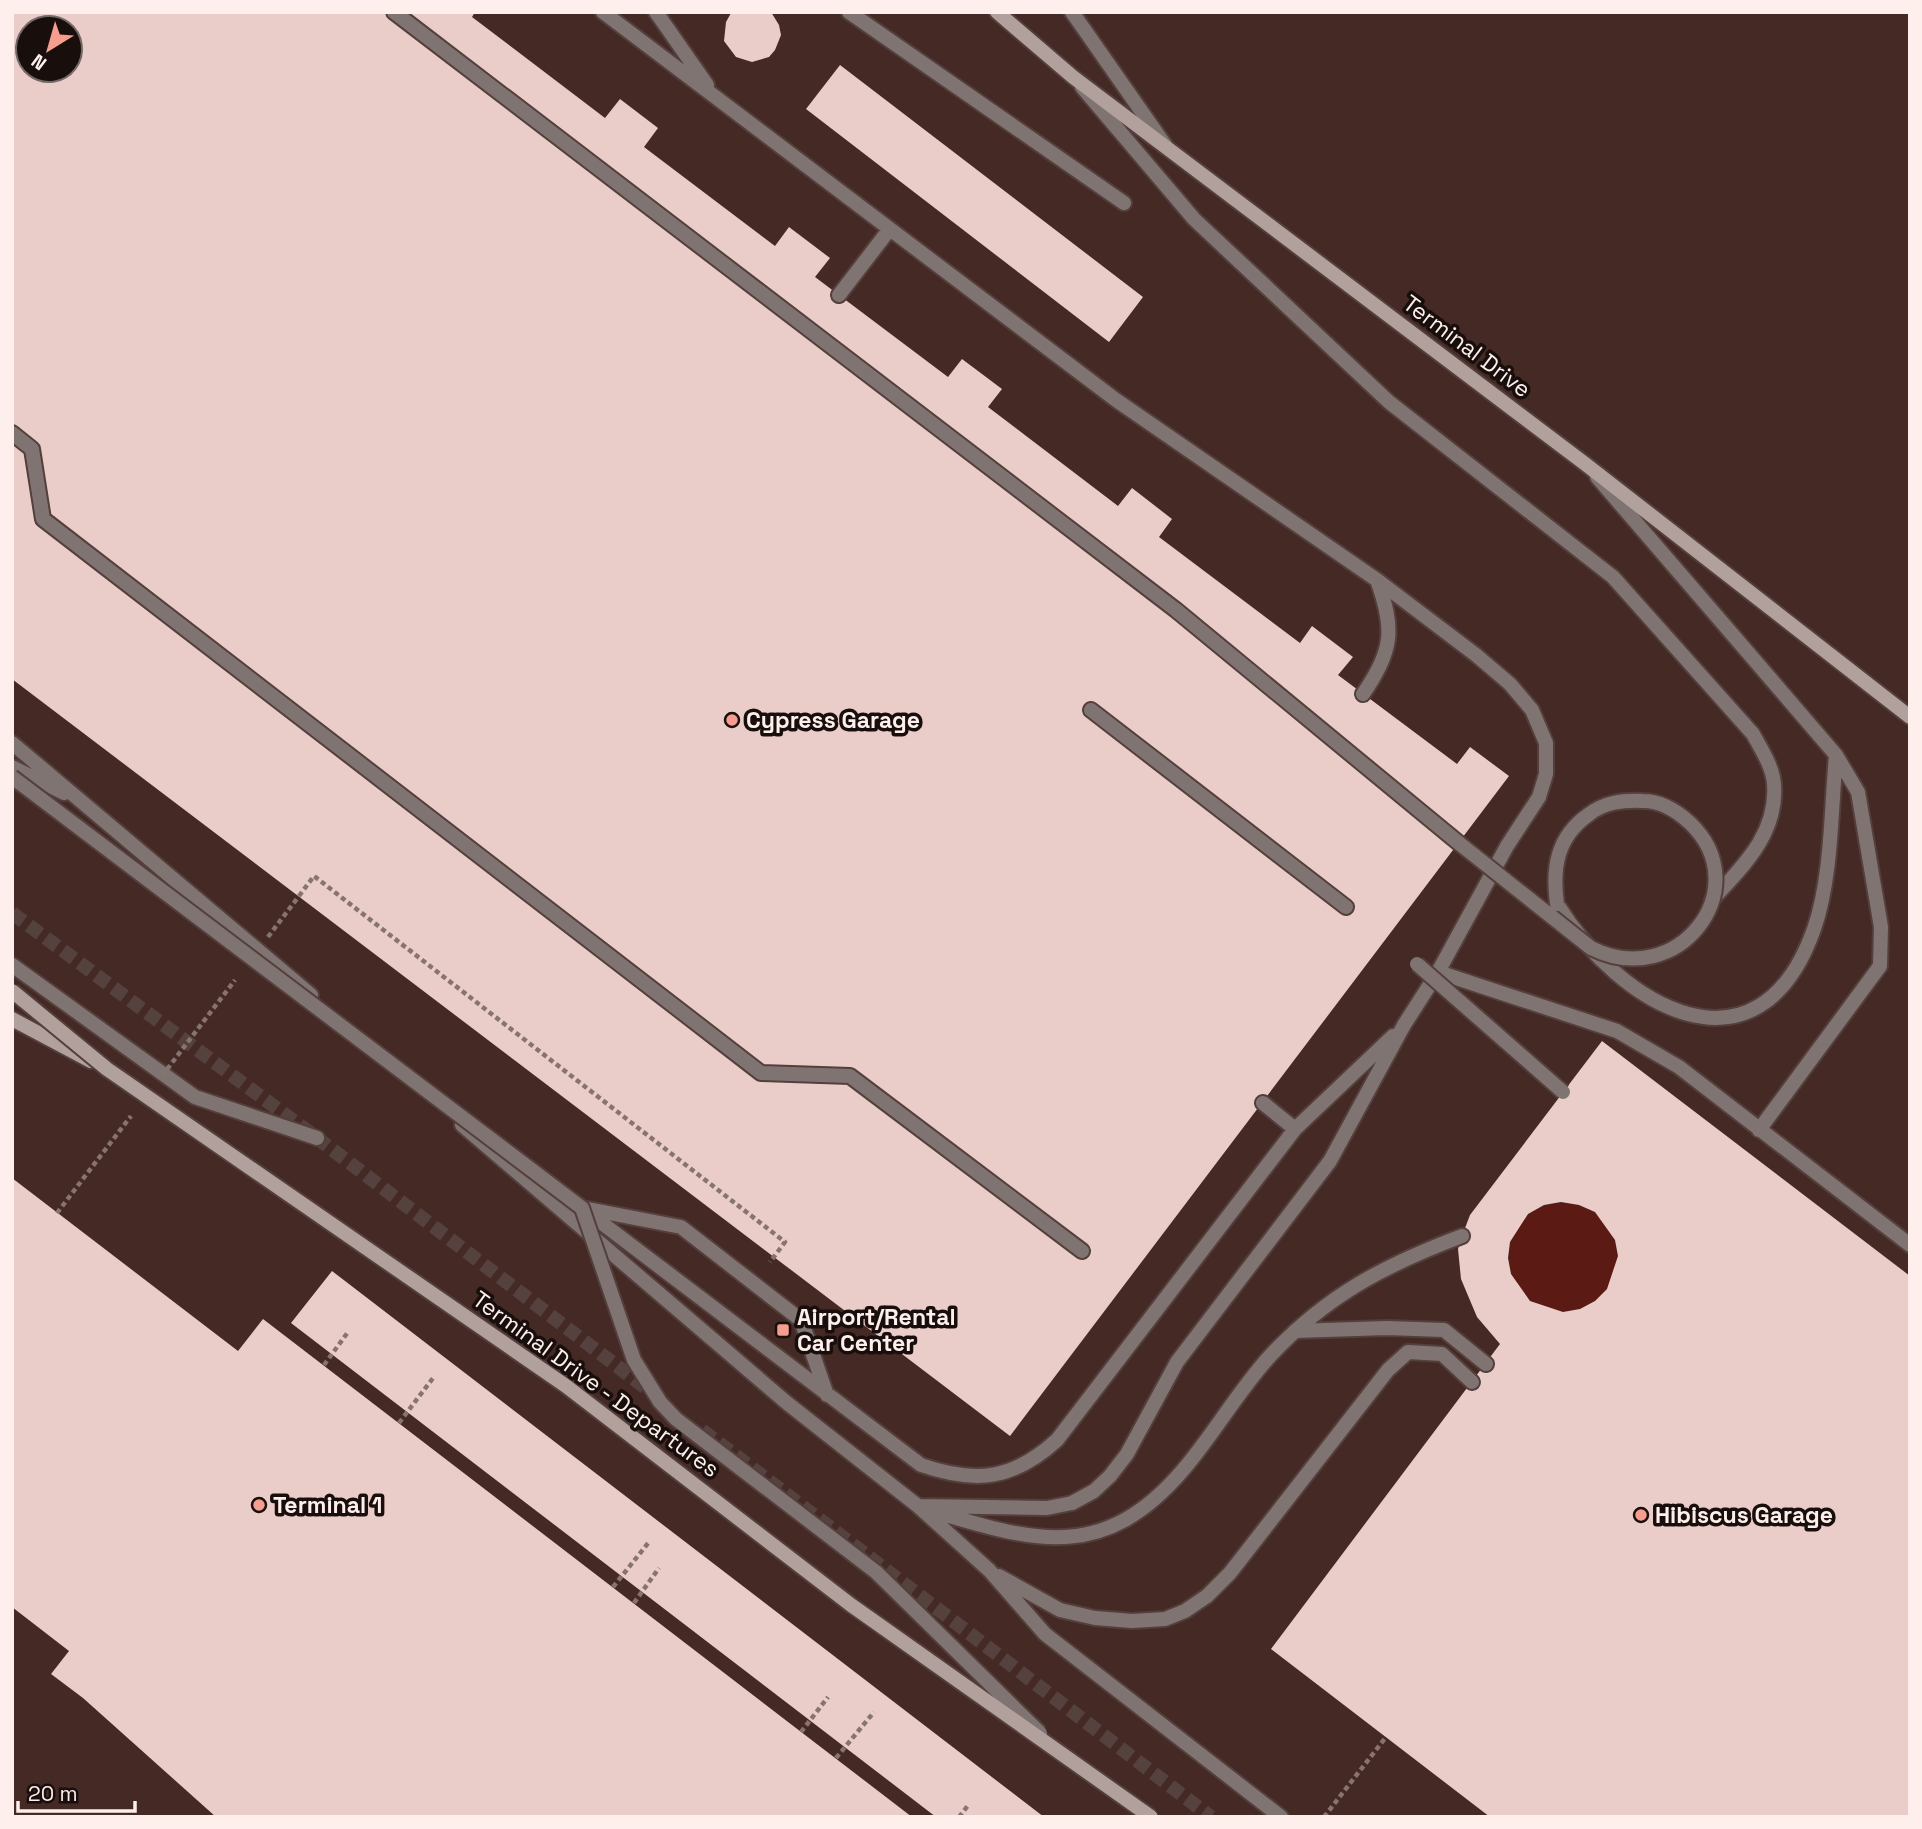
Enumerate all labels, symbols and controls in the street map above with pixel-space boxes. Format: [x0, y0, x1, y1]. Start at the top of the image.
north arrow [14, 14, 84, 84]
text: N [26, 48, 52, 76]
street label: Terminal Drive [1397, 288, 1537, 404]
place label: Cypress Garage [746, 705, 920, 735]
marker: Cypress Garage [724, 712, 740, 728]
street label: Terminal Drive - Departures [467, 1284, 725, 1484]
place label: Airport/Rental Car Center [797, 1302, 956, 1358]
marker: Airport/Rental Car Center [775, 1322, 791, 1338]
place label: Terminal 1 [273, 1490, 382, 1520]
marker: Terminal 1 [251, 1497, 267, 1513]
place label: Hibiscus Garage [1655, 1500, 1833, 1530]
marker: Hibiscus Garage [1633, 1507, 1649, 1523]
scale bar [18, 1770, 135, 1814]
text: 20 m [28, 1780, 78, 1807]

